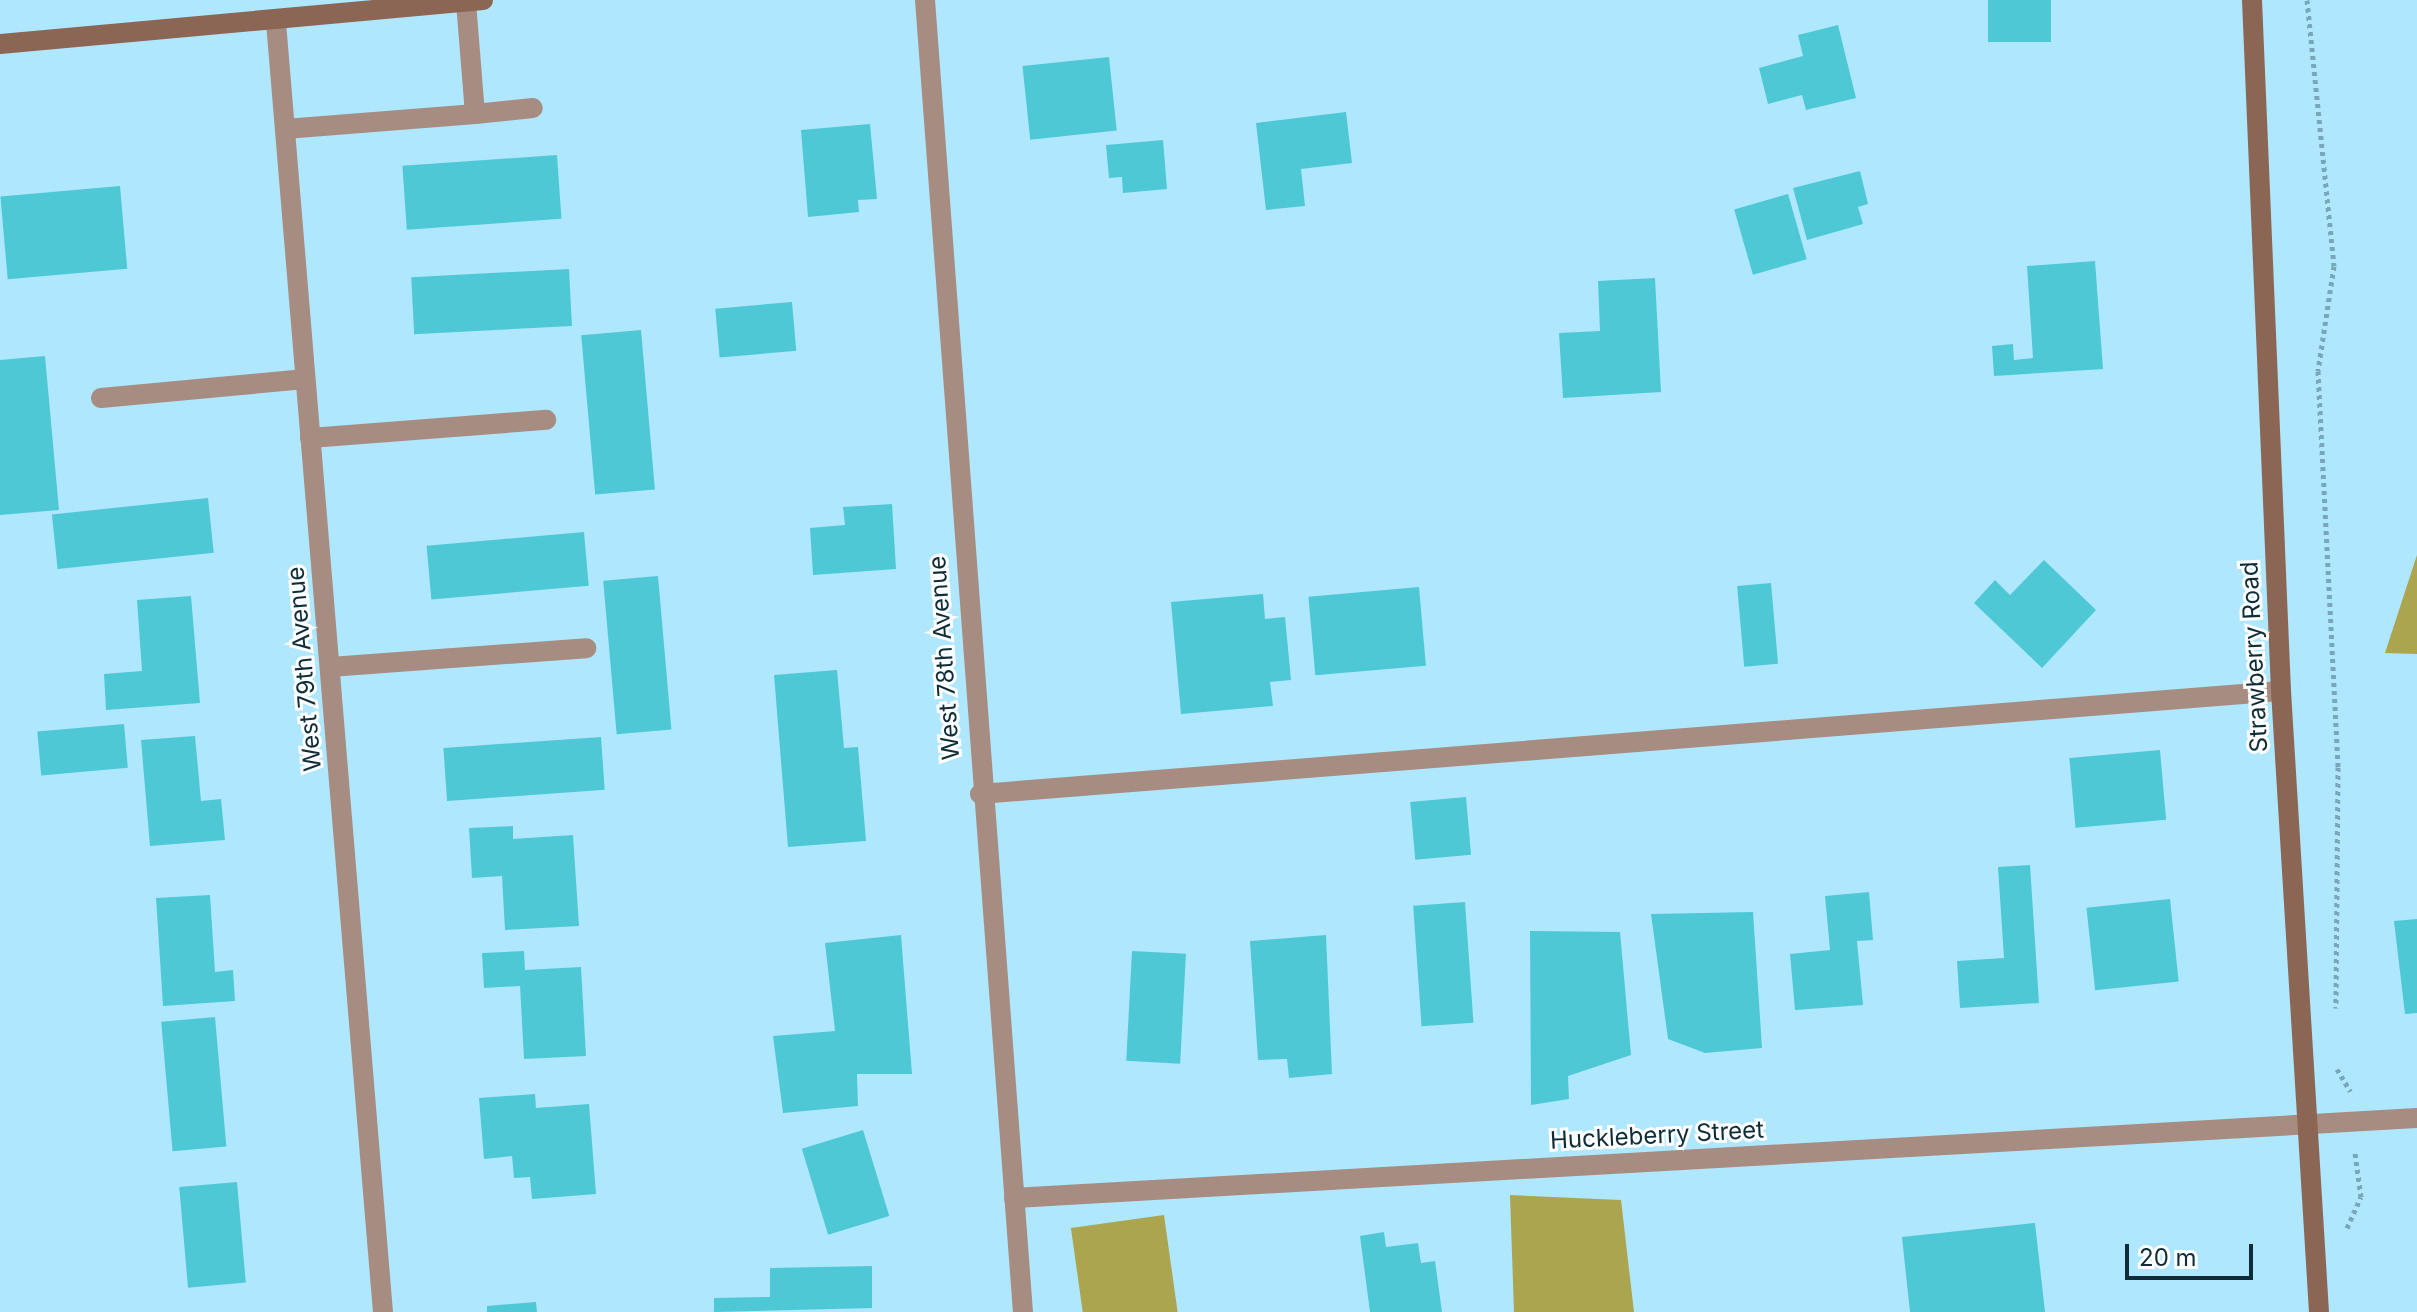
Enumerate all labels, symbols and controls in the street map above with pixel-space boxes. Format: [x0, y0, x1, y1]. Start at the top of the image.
street label: West 78th Avenue [922, 555, 966, 761]
street label: Strawberry Road [2235, 561, 2273, 753]
street label: West 79th Avenue [281, 565, 327, 773]
street label: Huckleberry Street [1549, 1115, 1765, 1155]
scale bar [2129, 1228, 2257, 1278]
text: 20 m [2139, 1243, 2197, 1272]

